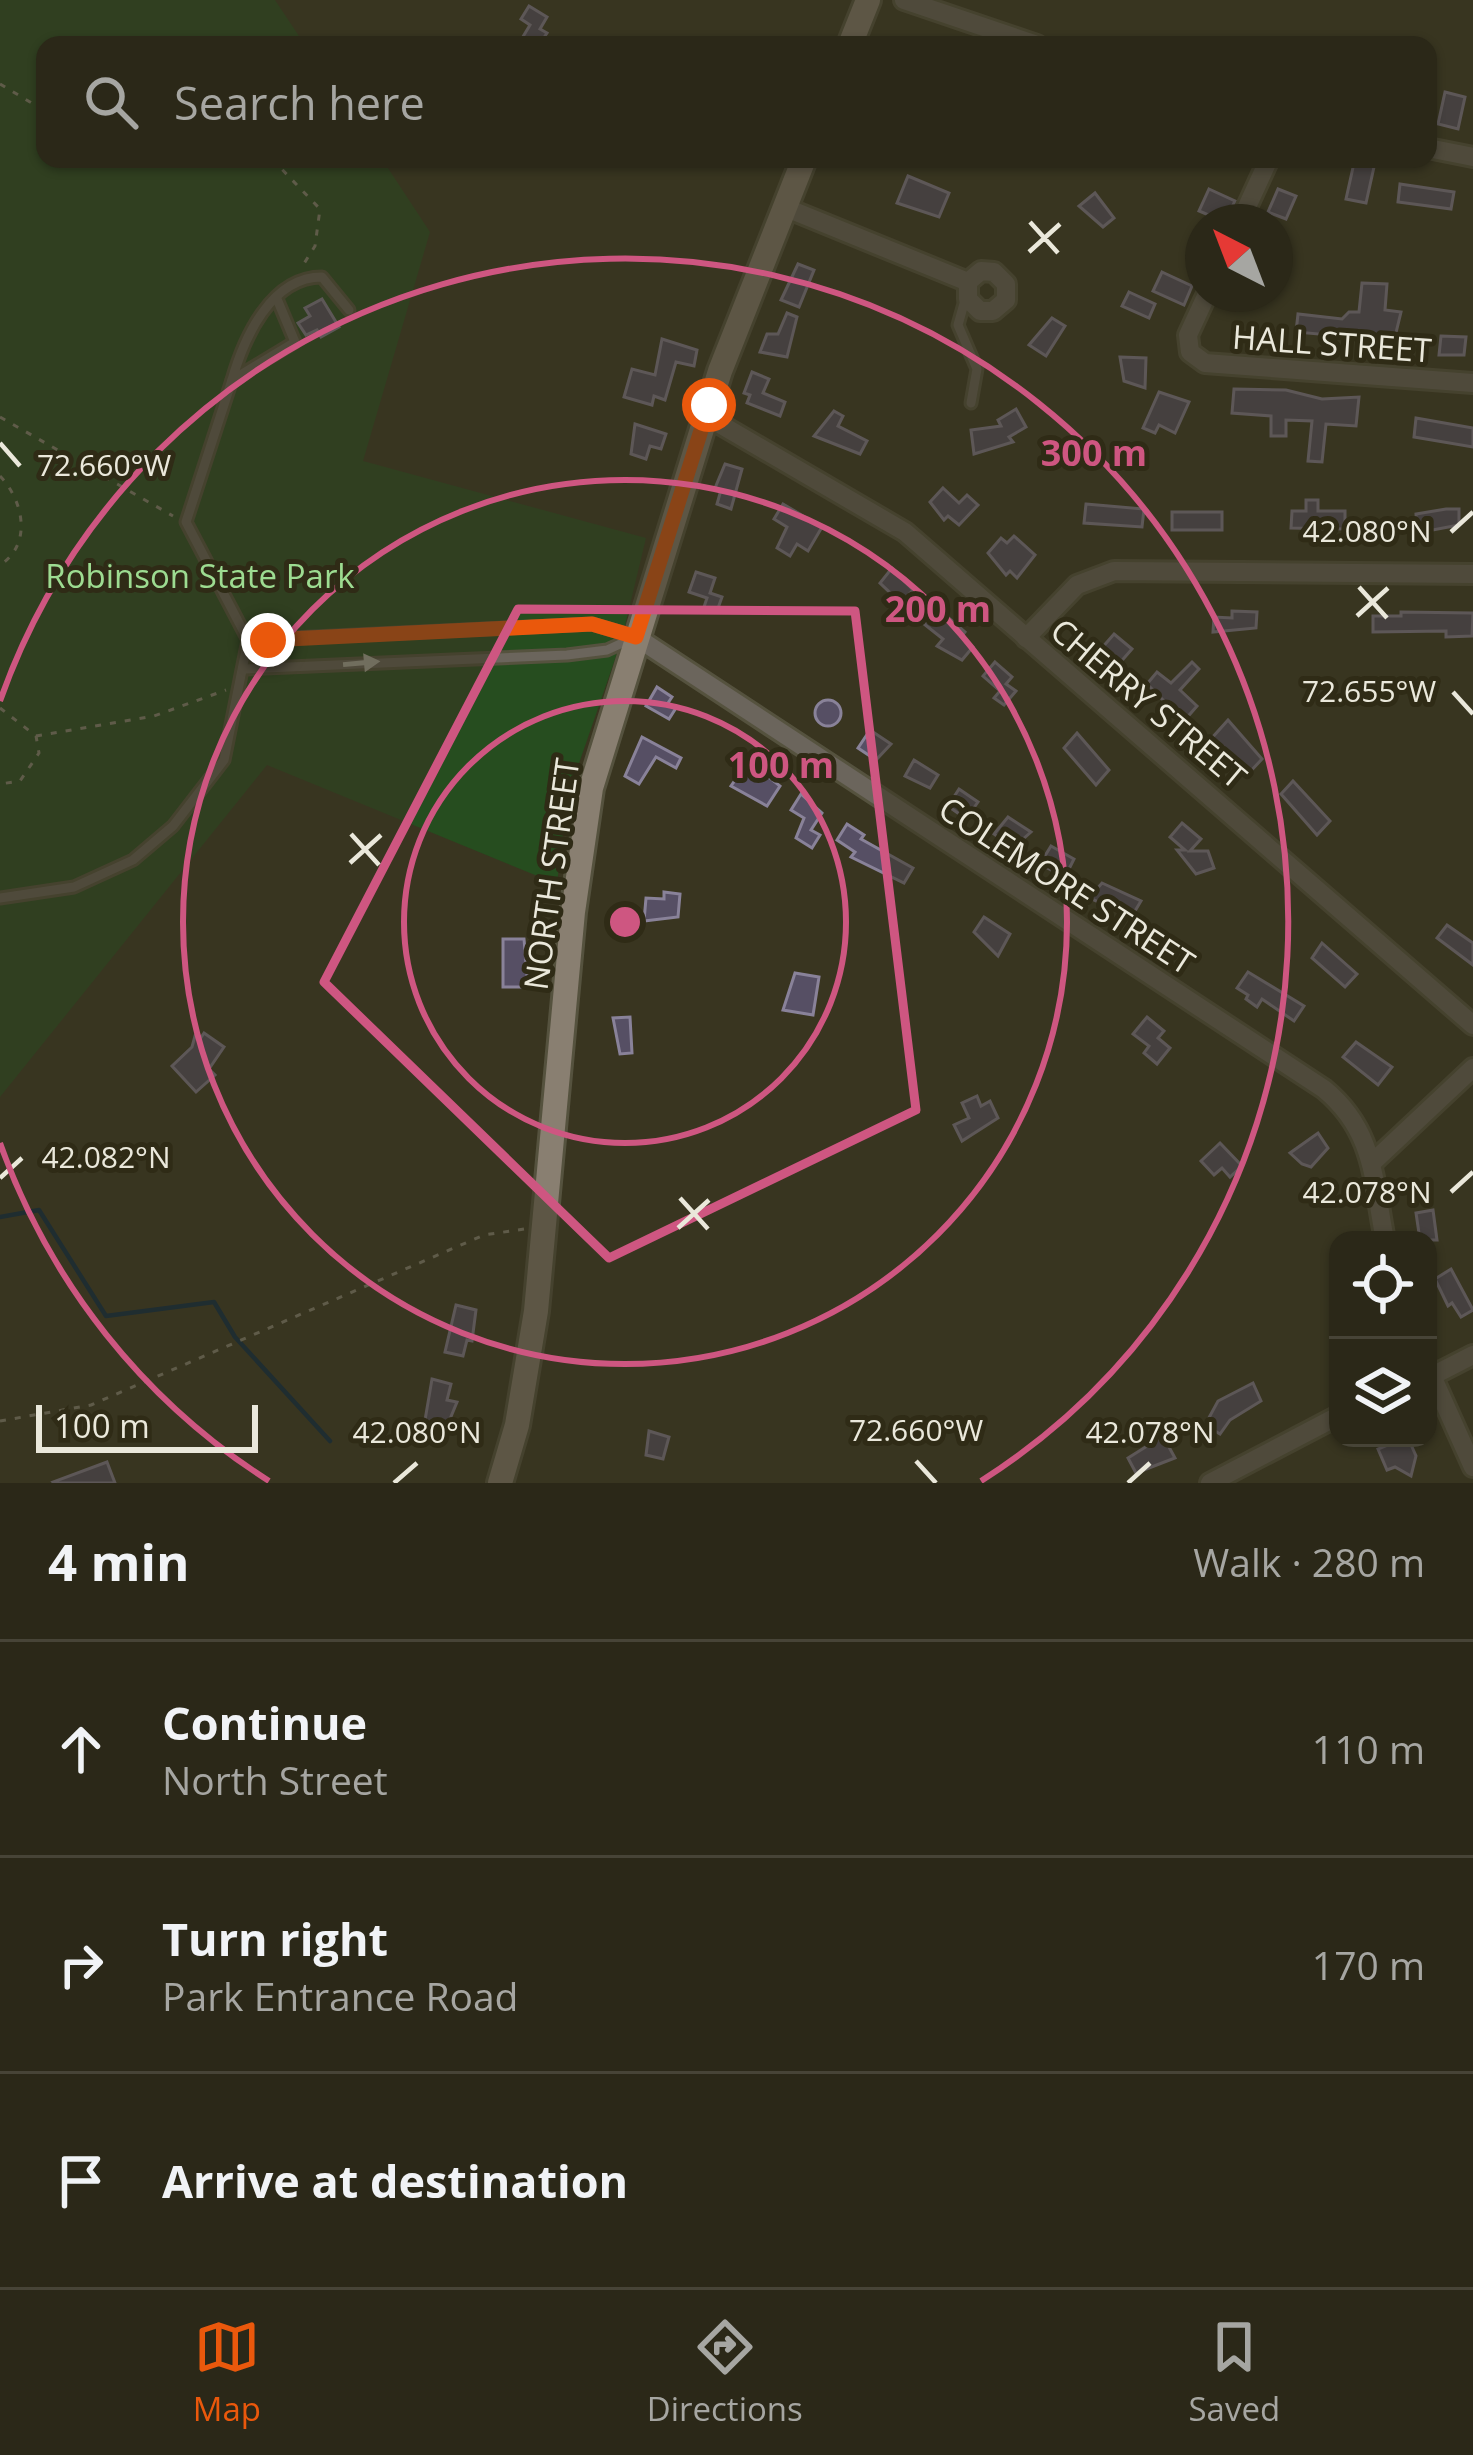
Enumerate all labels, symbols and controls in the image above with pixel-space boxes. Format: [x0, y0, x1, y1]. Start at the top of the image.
search box [36, 36, 1437, 168]
icon: search [78, 69, 144, 135]
text: Search here [174, 72, 425, 133]
north arrow [1185, 204, 1293, 312]
street label: HALL STREET [1231, 314, 1433, 372]
route start [682, 378, 736, 432]
text: 300 m [1041, 428, 1147, 477]
text: 72.660°W [37, 444, 171, 485]
text: 42.080°N [1302, 510, 1432, 551]
park label: Robinson State Park [45, 553, 355, 598]
text: 200 m [885, 584, 991, 633]
street label: CHERRY STREET [1042, 608, 1256, 798]
route end [241, 613, 295, 667]
one-way arrow [343, 653, 380, 672]
text: 72.655°W [1302, 670, 1436, 711]
text: 100 m [728, 740, 834, 789]
street label: NORTH STREET [512, 755, 590, 993]
street label: COLEMORE STREET [931, 785, 1203, 985]
centre of rings [604, 901, 646, 943]
text: 42.082°N [41, 1136, 171, 1177]
text: 42.078°N [1302, 1171, 1432, 1212]
map controls [1329, 1231, 1437, 1447]
button: locate [1329, 1231, 1437, 1339]
button: layers [1329, 1339, 1437, 1447]
scale bar [36, 1399, 258, 1452]
text: 100 m [54, 1403, 150, 1448]
text: 72.660°W [849, 1409, 983, 1450]
text: 42.080°N [352, 1411, 482, 1452]
text: 42.078°N [1085, 1411, 1215, 1452]
text: 4 min [48, 1526, 190, 1596]
text: Walk · 280 m [1193, 1535, 1425, 1588]
text: Continue [162, 1692, 367, 1753]
icon: ahead [48, 1716, 114, 1782]
text: 110 m [1312, 1722, 1425, 1775]
text: North Street [162, 1753, 388, 1806]
text: Turn right [162, 1908, 388, 1969]
icon: right [48, 1932, 114, 1998]
text: 170 m [1312, 1938, 1425, 1991]
text: Park Entrance Road [162, 1969, 518, 2022]
icon: arrive [48, 2148, 114, 2214]
text: Arrive at destination [162, 2150, 628, 2211]
tab: Map [193, 2314, 261, 2431]
tab: Directions [647, 2314, 803, 2431]
tab: Saved [1188, 2314, 1280, 2431]

